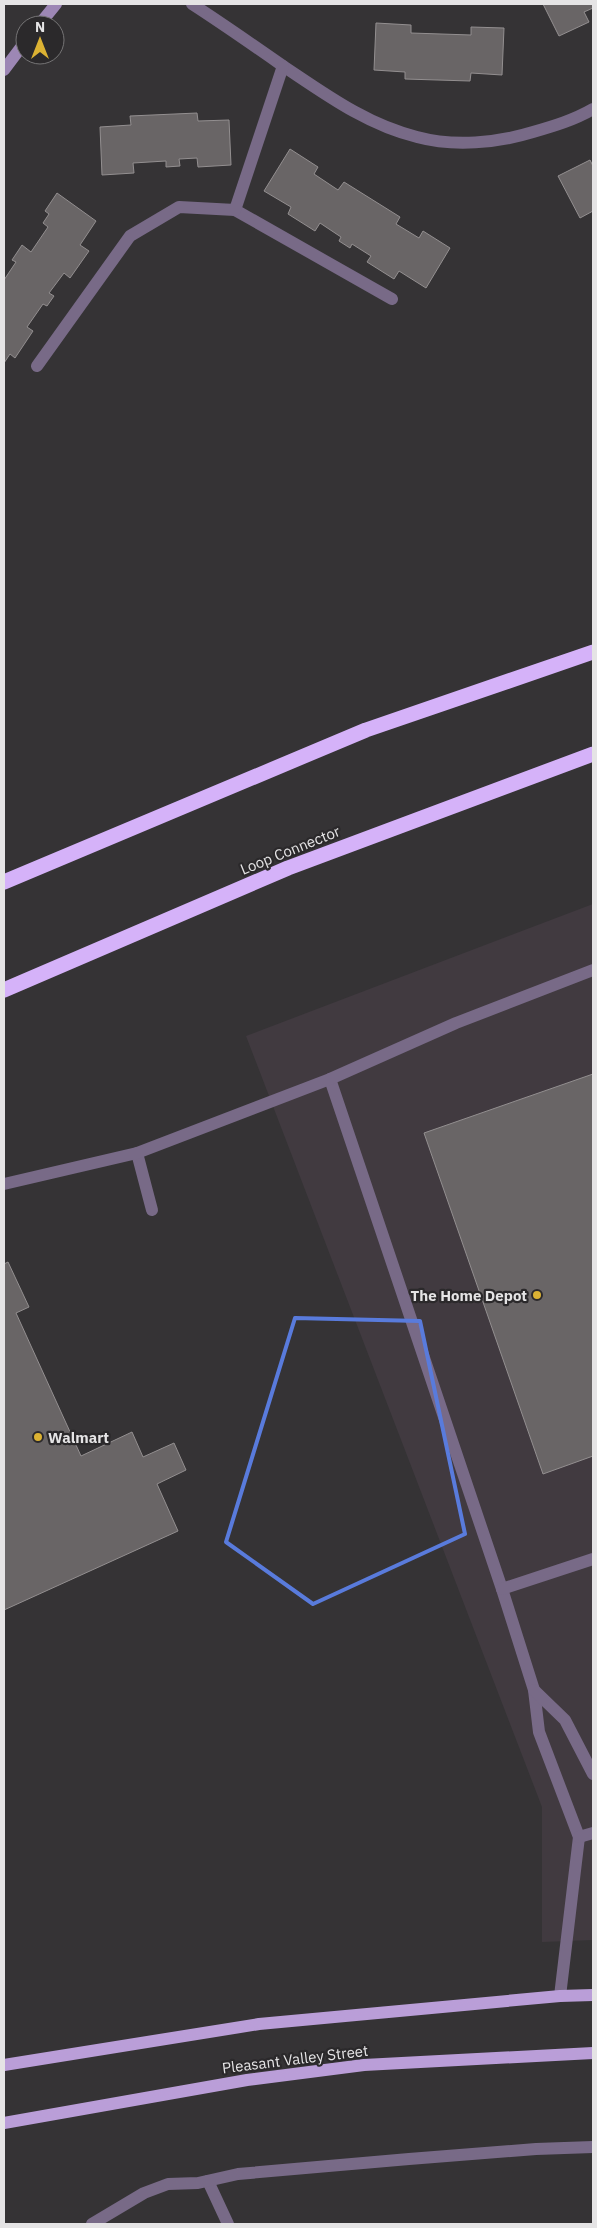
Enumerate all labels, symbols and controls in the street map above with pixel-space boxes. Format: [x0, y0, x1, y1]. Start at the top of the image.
north arrow [15, 15, 65, 65]
text: N [35, 18, 45, 36]
street label: Loop Connector [237, 821, 343, 879]
place label: The Home Depot [411, 1286, 527, 1305]
marker: The Home Depot [531, 1289, 543, 1301]
place label: Walmart [48, 1428, 109, 1447]
marker: Walmart [32, 1431, 44, 1443]
street label: Pleasant Valley Street [221, 2041, 369, 2077]

